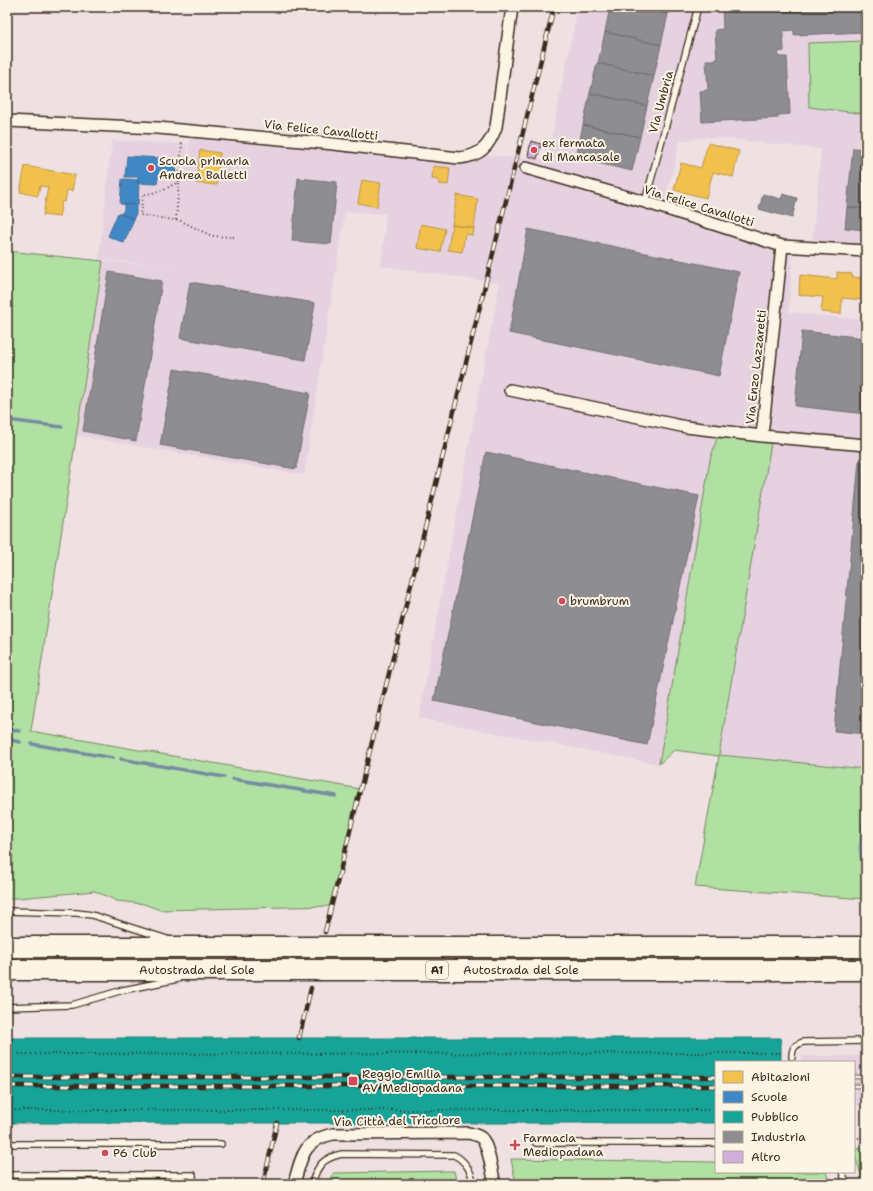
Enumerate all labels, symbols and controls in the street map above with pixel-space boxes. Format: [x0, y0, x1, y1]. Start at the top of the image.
street label: Via Umbria [645, 68, 677, 135]
street label: Via Felice Cavallotti [263, 116, 379, 144]
place label: ex fermata di Mancasale [542, 135, 620, 165]
marker: ex fermata di Mancasale [529, 145, 539, 155]
place label: Scuola primaria Andrea Balletti [159, 153, 250, 183]
marker: Scuola primaria Andrea Balletti [146, 163, 156, 173]
street label: Via Felice Cavallotti [642, 182, 756, 230]
street label: Via Enzo Lazzaretti [742, 309, 770, 425]
place label: brumbrum [570, 593, 629, 609]
marker: brumbrum [557, 596, 567, 606]
road number: A1 [426, 961, 448, 979]
street label: Autostrada del Sole [139, 962, 255, 978]
street label: Autostrada del Sole [463, 962, 579, 978]
legend [715, 1061, 855, 1173]
place label: Reggio Emilia AV Mediopadana [362, 1066, 463, 1096]
text: Abitazioni [751, 1069, 810, 1085]
marker: Reggio Emilia AV Mediopadana [347, 1075, 359, 1087]
text: Scuole [751, 1089, 788, 1105]
text: Pubblico [751, 1109, 799, 1125]
street label: Via Città del Tricolore [333, 1112, 461, 1130]
text: Industria [751, 1129, 806, 1145]
place label: Farmacia Mediopadana [523, 1130, 604, 1160]
marker: Farmacia Mediopadana [510, 1140, 520, 1150]
place label: P6 Club [113, 1145, 157, 1161]
marker: P6 Club [100, 1148, 110, 1158]
text: Altro [751, 1149, 781, 1165]

